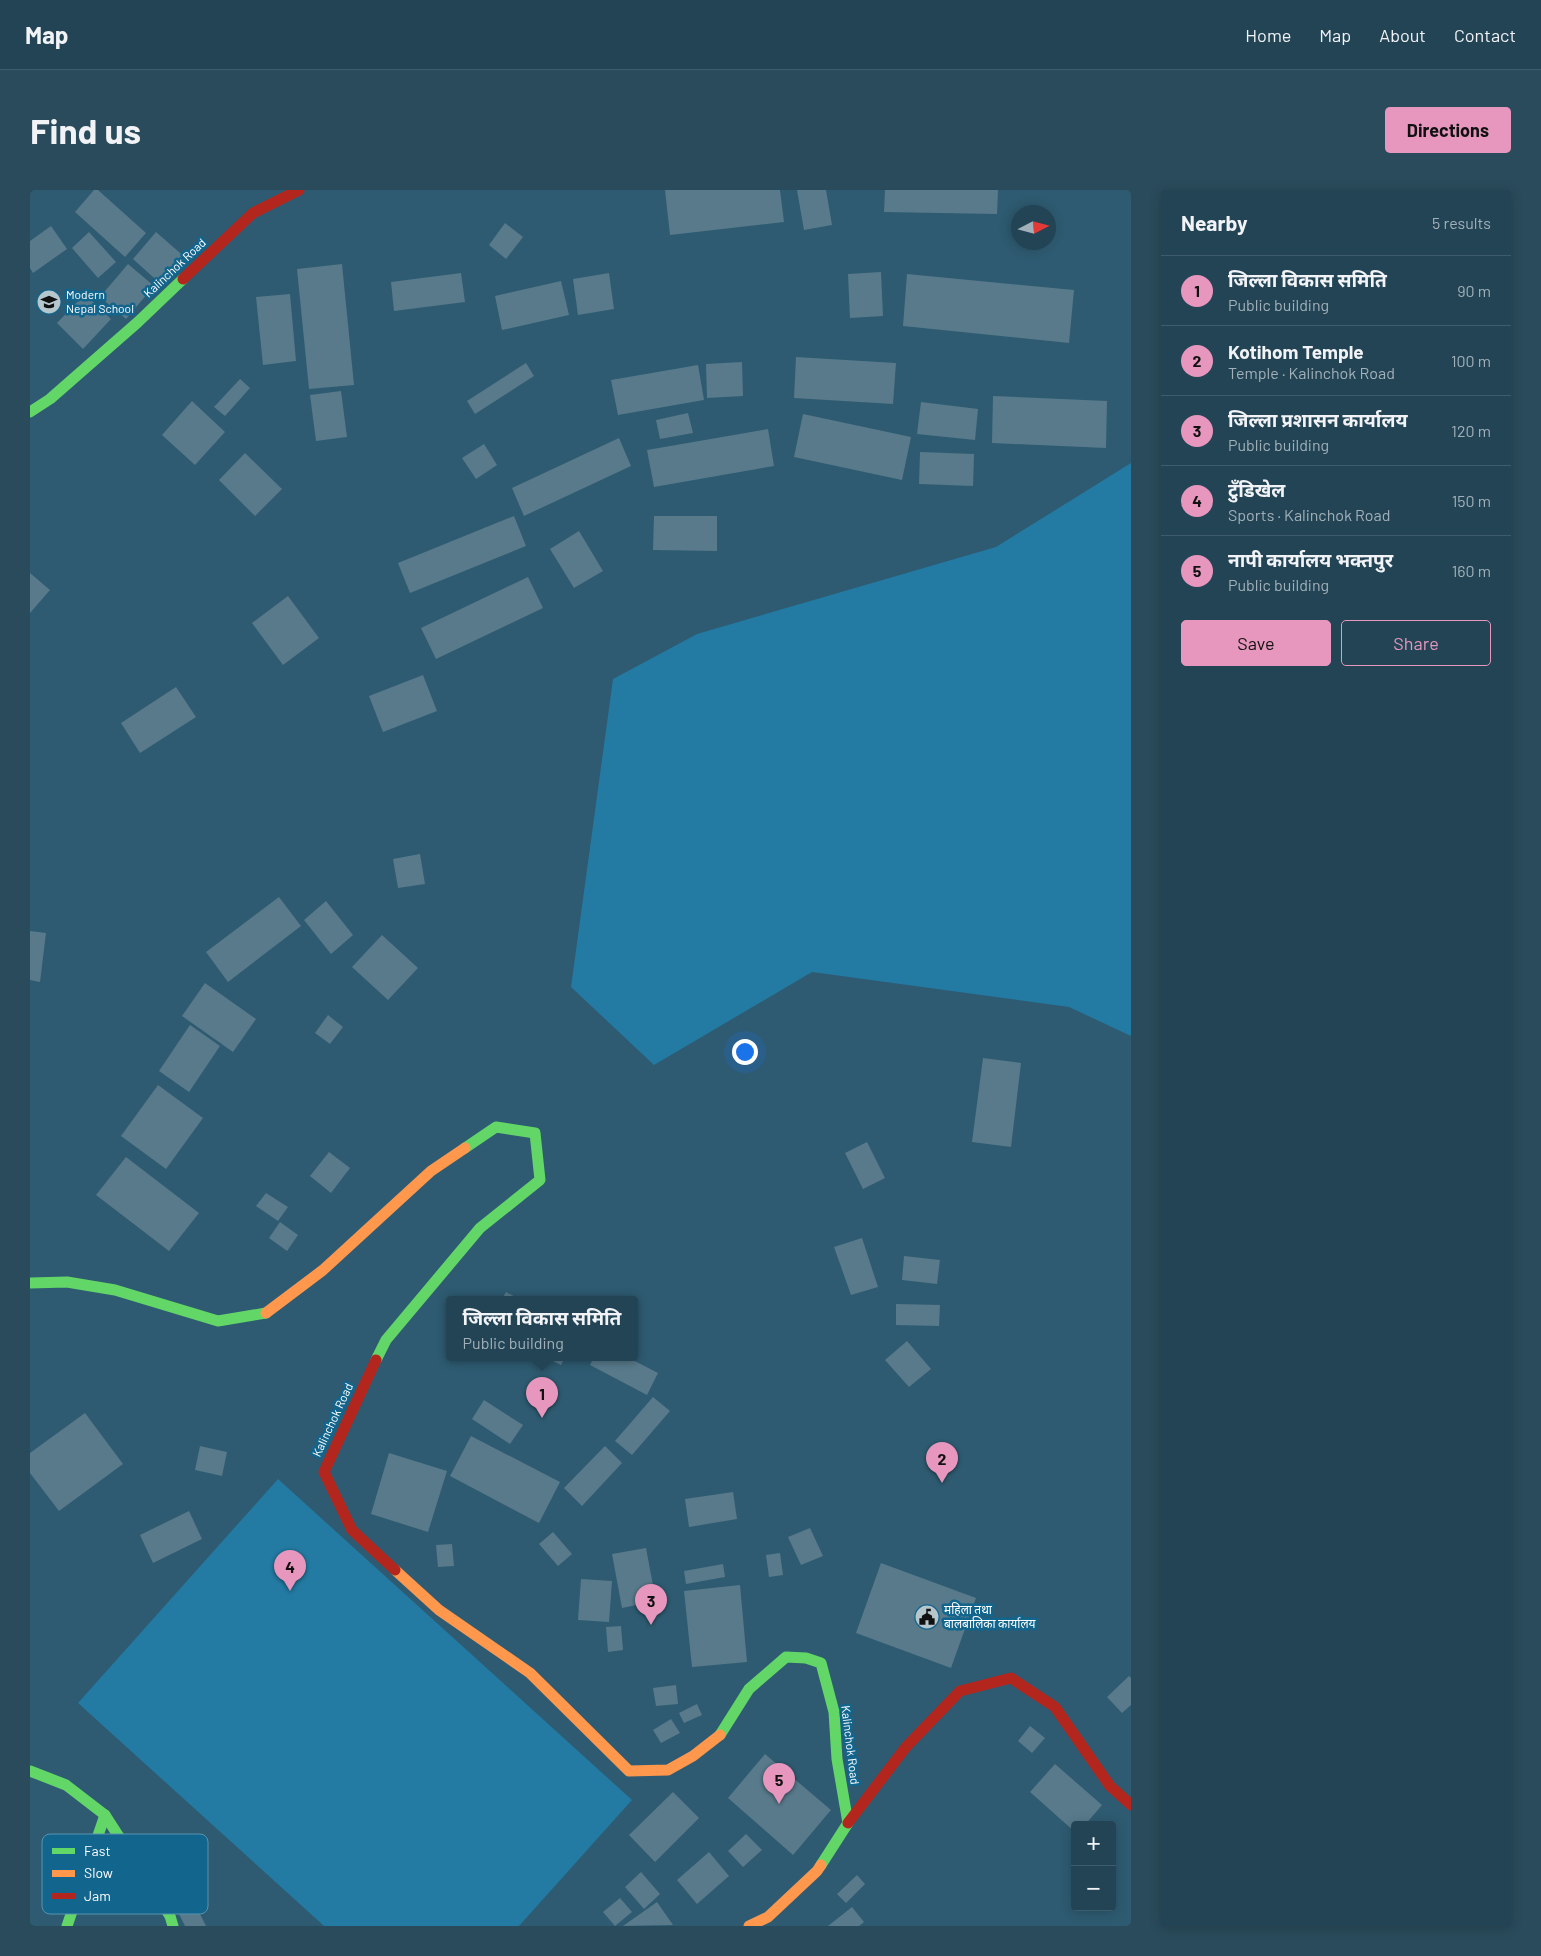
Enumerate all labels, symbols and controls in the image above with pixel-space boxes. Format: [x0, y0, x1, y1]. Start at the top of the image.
text: Map [25, 20, 68, 49]
text: Home [1245, 24, 1291, 46]
text: Map [1319, 24, 1351, 46]
text: About [1379, 24, 1426, 46]
text: Contact [1454, 24, 1516, 46]
button: Directions [1385, 107, 1511, 153]
text: Find us [30, 109, 141, 151]
north arrow [1011, 205, 1056, 250]
text: Nearby [1181, 210, 1247, 235]
text: 5 results [1432, 213, 1491, 232]
street label: Kalinchok Road [140, 235, 208, 300]
text: जिल्ला विकास समिति [1228, 268, 1387, 291]
text: 1 [1194, 281, 1200, 300]
text: 90 m [1457, 281, 1491, 300]
place label: Modern Nepal School [66, 287, 134, 315]
school or university icon: Modern Nepal School [36, 289, 62, 315]
text: Public building [1228, 295, 1329, 314]
text: Kotihom Temple [1228, 340, 1364, 363]
text: 2 [1193, 351, 1201, 370]
text: 100 m [1451, 351, 1491, 370]
text: Temple · Kalinchok Road [1228, 363, 1395, 382]
text: जिल्ला प्रशासन कार्यालय [1228, 408, 1407, 431]
text: 3 [1193, 421, 1201, 440]
text: 120 m [1451, 421, 1491, 440]
text: Public building [1228, 435, 1329, 454]
text: टुँडिखेल [1228, 478, 1285, 501]
text: 4 [1192, 491, 1202, 510]
text: 150 m [1452, 491, 1491, 510]
text: Sports · Kalinchok Road [1228, 505, 1390, 524]
text: नापी कार्यालय भक्तपुर [1228, 548, 1393, 571]
text: 5 [1193, 561, 1201, 580]
text: 160 m [1452, 561, 1491, 580]
text: Public building [1228, 575, 1329, 594]
button: Save [1181, 620, 1331, 666]
button: Share [1341, 620, 1491, 666]
your location [732, 1039, 758, 1065]
popup [446, 1296, 638, 1361]
text: जिल्ला विकास समिति [463, 1306, 621, 1329]
text: Public building [463, 1333, 564, 1352]
pin: 1 [526, 1377, 558, 1418]
street label: Kalinchok Road [309, 1380, 355, 1459]
pin: 2 [926, 1442, 958, 1483]
pin: 4 [274, 1550, 306, 1591]
pin: 3 [635, 1584, 667, 1625]
place label: महिला तथा बालबालिका कार्यालय [944, 1602, 1037, 1630]
public building icon: महिला तथा बालबालिका कार्यालय [914, 1604, 940, 1630]
street label: Kalinchok Road [839, 1704, 863, 1785]
pin: 5 [763, 1763, 795, 1804]
map controls [1071, 1821, 1116, 1911]
button: + [1071, 1821, 1116, 1866]
legend [42, 1834, 208, 1914]
text: Fast [84, 1842, 110, 1859]
text: Slow [84, 1864, 113, 1881]
button: − [1071, 1866, 1116, 1911]
text: Jam [84, 1887, 111, 1904]

